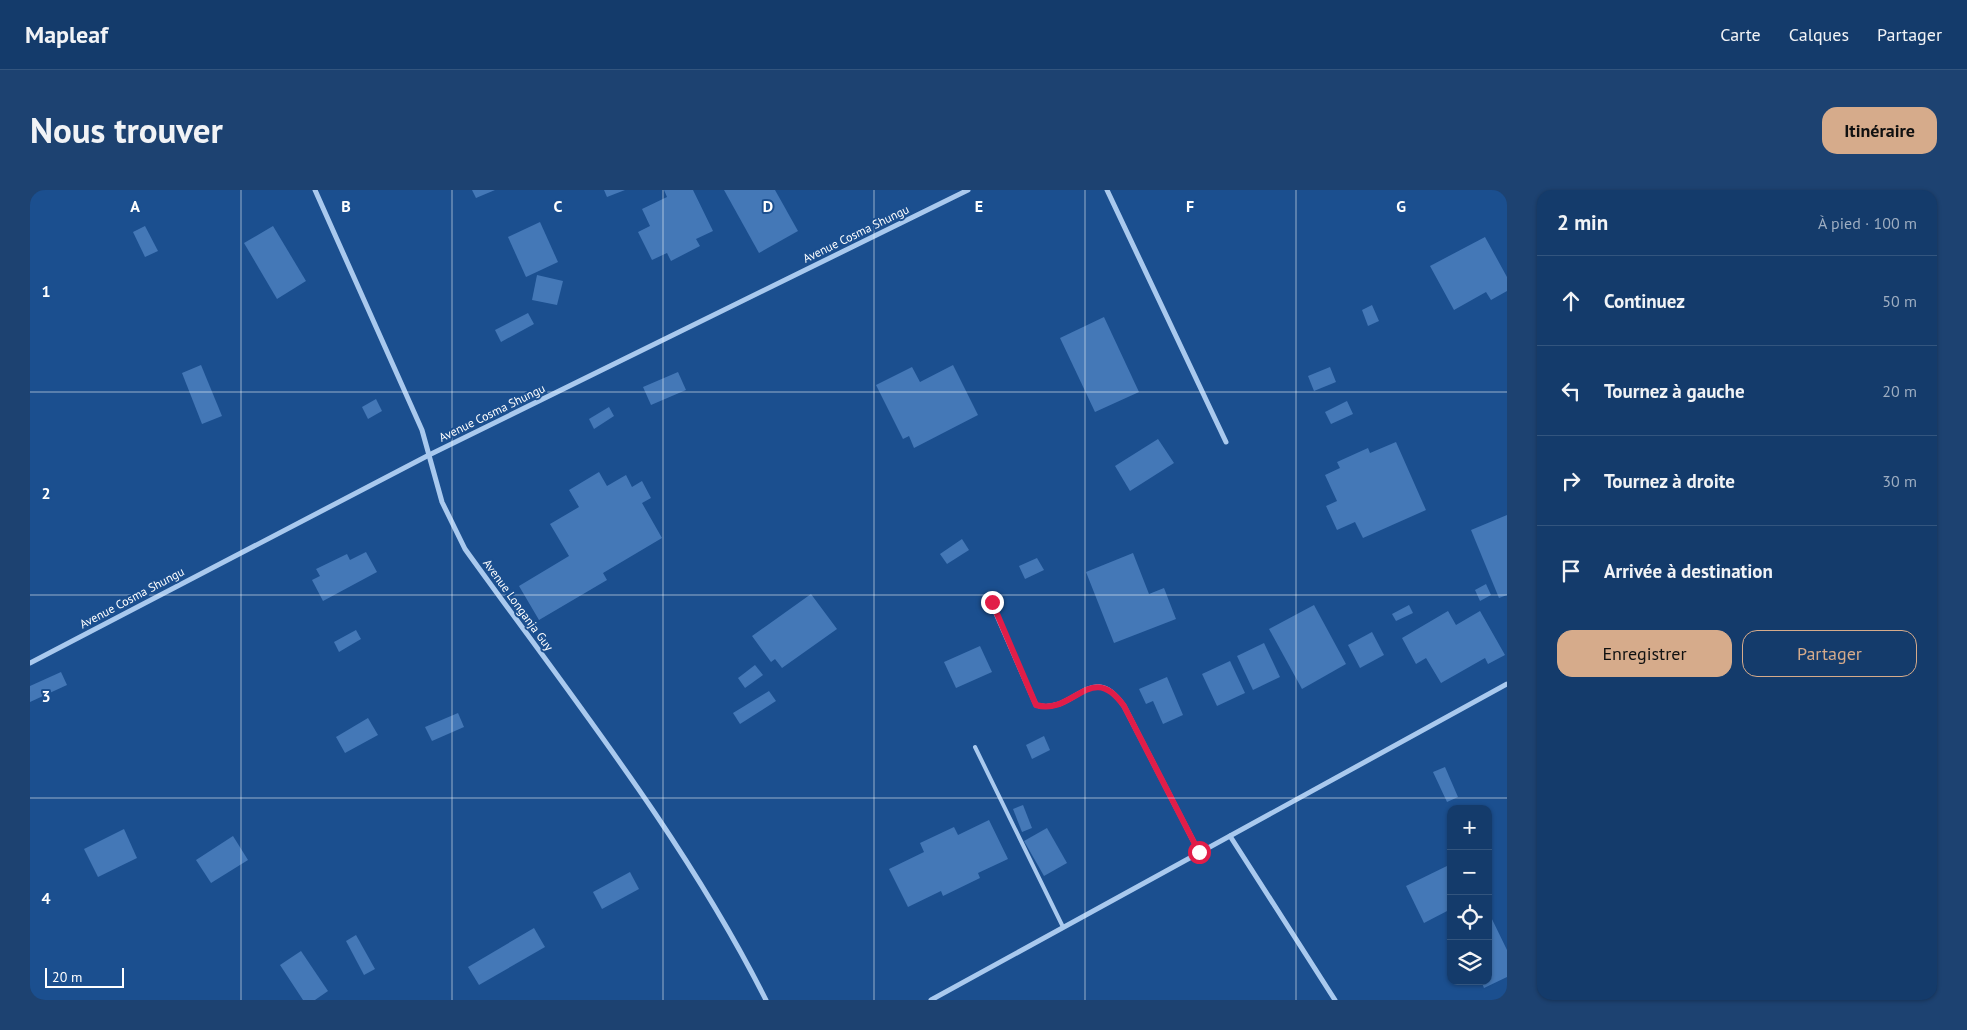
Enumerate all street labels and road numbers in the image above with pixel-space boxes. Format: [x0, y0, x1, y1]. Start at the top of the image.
street label: Avenue Cosma Shungu [800, 201, 911, 266]
street label: Avenue Cosma Shungu [436, 380, 547, 445]
street label: Avenue Longanja Guy [480, 556, 557, 654]
street label: Avenue Cosma Shungu [77, 564, 187, 632]

